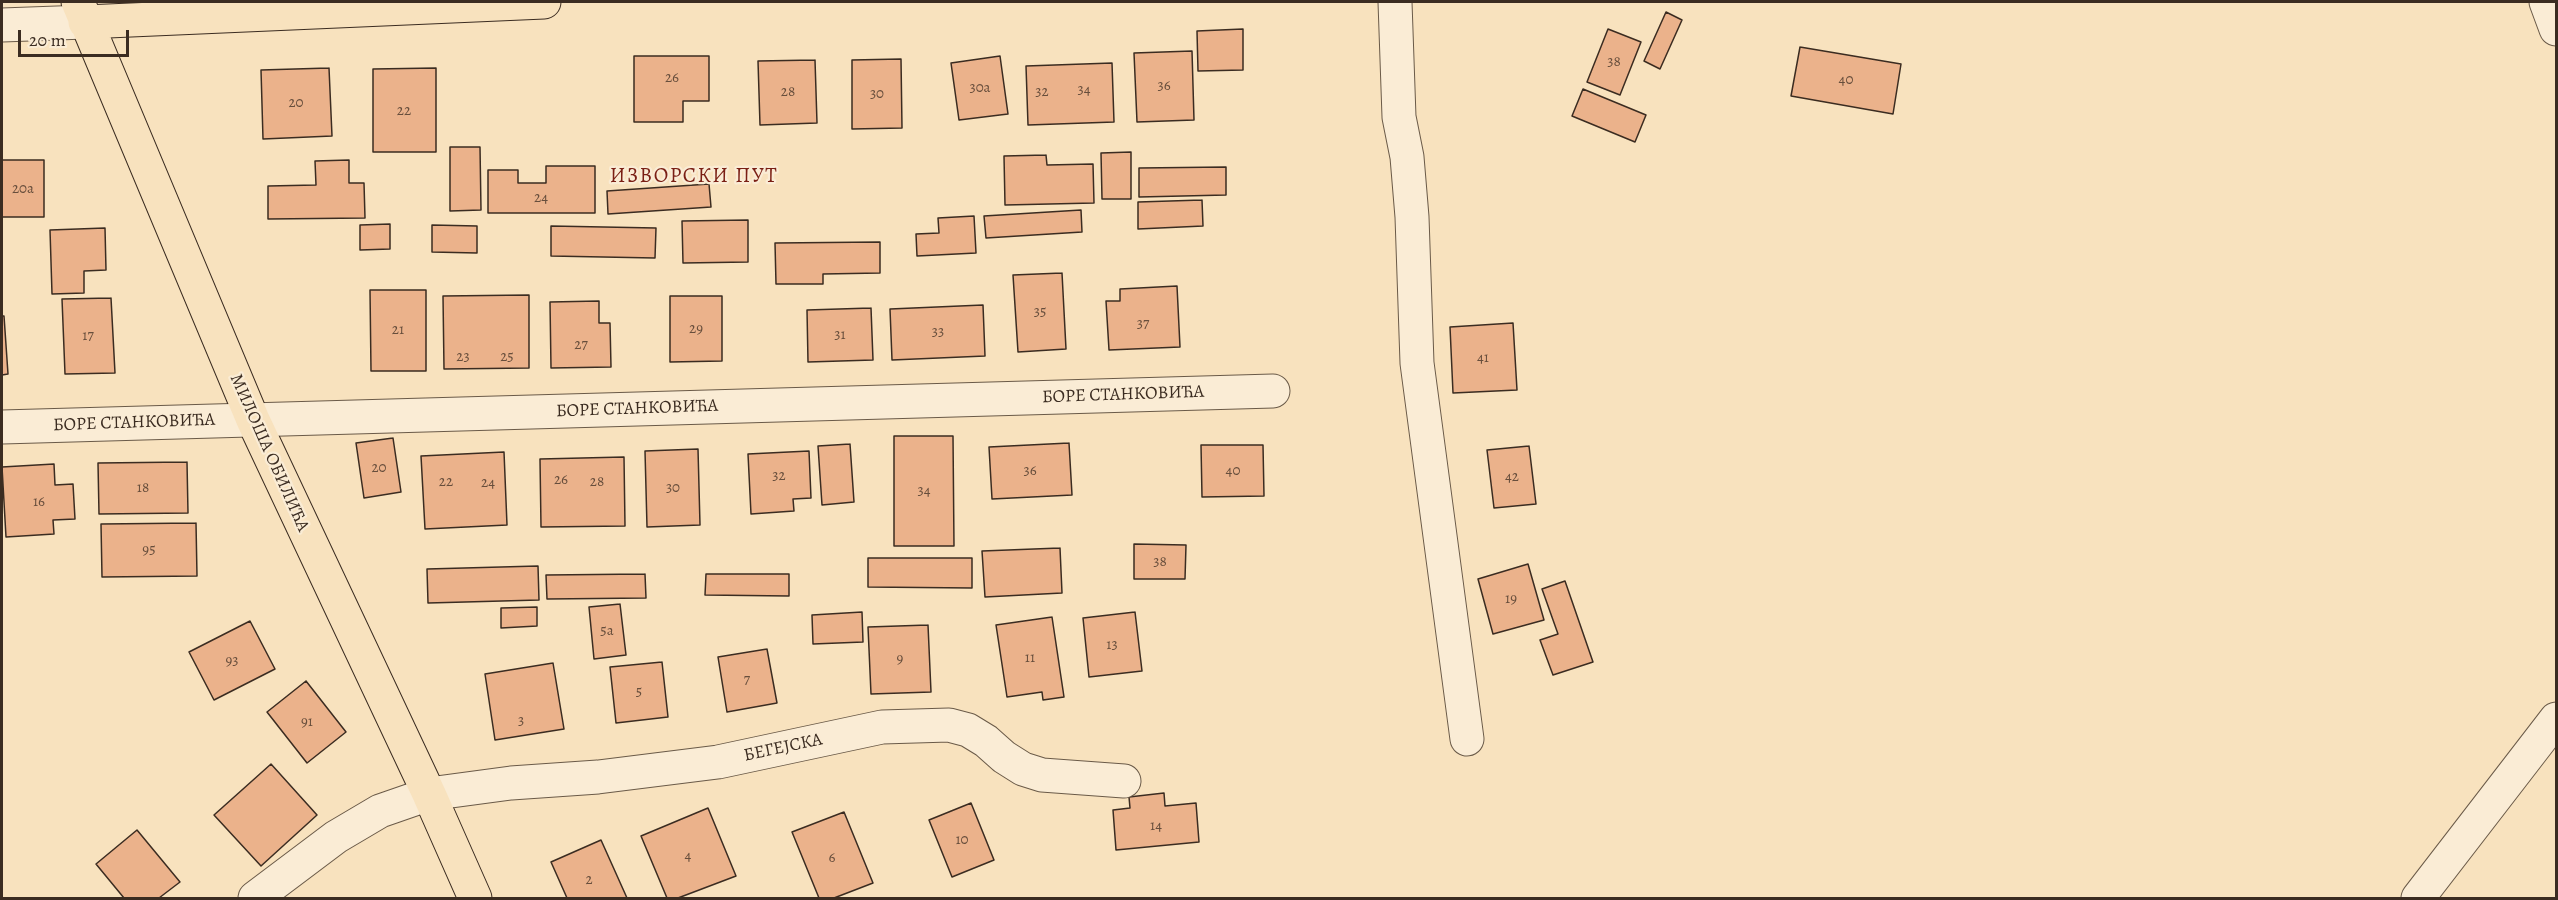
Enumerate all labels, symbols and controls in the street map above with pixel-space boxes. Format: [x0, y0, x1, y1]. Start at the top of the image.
scale bar [21, 18, 132, 56]
text: 20 m [29, 28, 66, 52]
house number: 38 [1607, 53, 1621, 71]
house number: 26 [665, 69, 679, 87]
house number: 40 [1839, 71, 1853, 89]
house number: 36 [1157, 77, 1171, 95]
house number: 30a [969, 79, 991, 97]
house number: 34 [1077, 81, 1091, 99]
house number: 28 [781, 83, 795, 101]
house number: 32 [1035, 83, 1049, 101]
house number: 30 [870, 85, 884, 103]
house number: 20 [288, 94, 304, 112]
house number: 22 [397, 102, 411, 120]
district label: ИЗВОРСКИ ПУТ [610, 164, 778, 190]
house number: 20a [12, 180, 34, 198]
house number: 24 [534, 189, 548, 207]
house number: 35 [1034, 303, 1046, 321]
house number: 37 [1137, 315, 1149, 333]
house number: 29 [689, 320, 703, 338]
house number: 21 [392, 321, 404, 339]
house number: 33 [932, 323, 944, 341]
house number: 31 [834, 326, 846, 344]
house number: 17 [82, 327, 94, 345]
house number: 27 [574, 336, 588, 354]
house number: 23 [456, 348, 470, 366]
house number: 25 [500, 348, 514, 366]
house number: 41 [1477, 349, 1489, 367]
street label: МИЛОША ОБИЛИЋА [225, 371, 313, 535]
street label: БОРЕ СТАНКОВИЋА [1042, 381, 1204, 409]
street label: БОРЕ СТАНКОВИЋА [556, 395, 718, 423]
street label: БОРЕ СТАНКОВИЋА [53, 409, 215, 437]
house number: 20 [371, 459, 387, 477]
house number: 36 [1023, 462, 1037, 480]
house number: 40 [1226, 462, 1240, 480]
house number: 32 [772, 467, 786, 485]
house number: 42 [1505, 468, 1519, 486]
house number: 26 [554, 471, 568, 489]
house number: 22 [439, 473, 453, 491]
house number: 28 [590, 473, 604, 491]
house number: 24 [481, 474, 495, 492]
house number: 18 [137, 479, 149, 497]
house number: 30 [666, 479, 680, 497]
house number: 34 [917, 482, 931, 500]
house number: 16 [33, 493, 45, 511]
house number: 95 [142, 541, 156, 559]
house number: 38 [1153, 553, 1167, 571]
house number: 19 [1505, 590, 1517, 608]
house number: 5a [600, 622, 614, 640]
house number: 13 [1106, 636, 1118, 654]
house number: 11 [1025, 649, 1035, 667]
house number: 9 [897, 650, 903, 668]
house number: 93 [225, 652, 239, 670]
house number: 7 [744, 671, 750, 689]
house number: 5 [636, 683, 642, 701]
house number: 3 [518, 712, 524, 730]
house number: 91 [301, 713, 313, 731]
street label: БЕГЕЈСКА [742, 729, 824, 767]
house number: 14 [1150, 817, 1162, 835]
house number: 10 [955, 831, 969, 849]
house number: 4 [685, 847, 691, 865]
house number: 6 [829, 849, 835, 867]
house number: 2 [585, 871, 593, 889]

